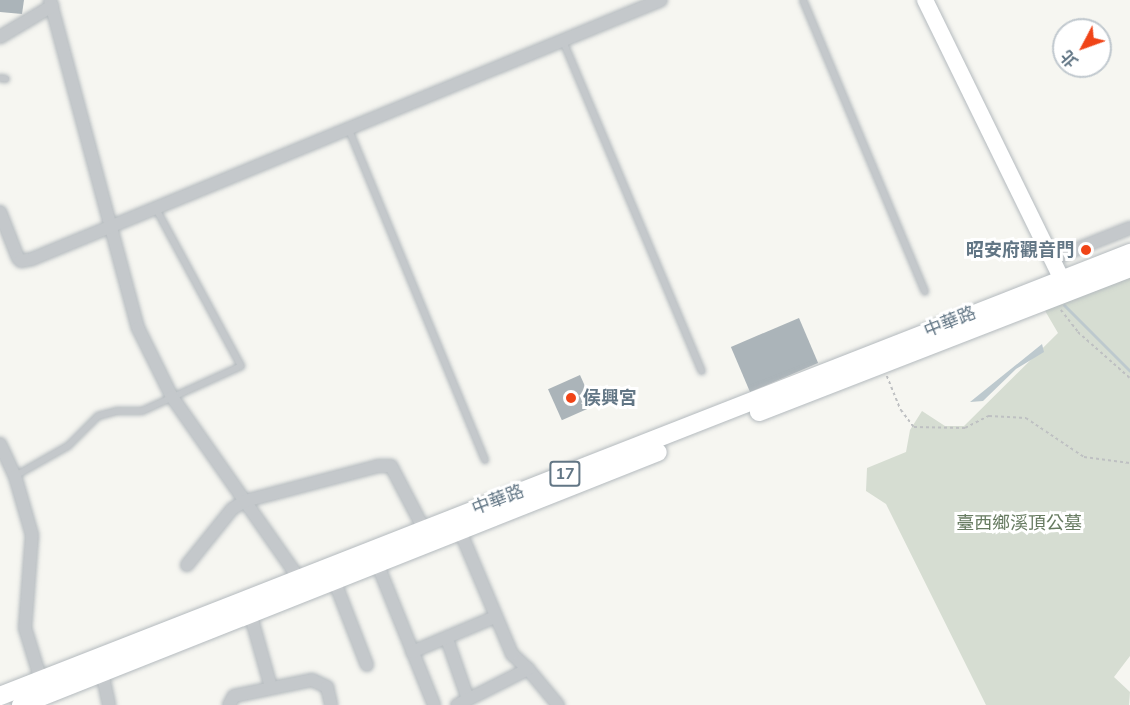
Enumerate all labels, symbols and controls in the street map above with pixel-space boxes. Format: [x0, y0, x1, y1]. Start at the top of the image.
north arrow [1052, 18, 1112, 78]
text: 北 [1056, 45, 1083, 72]
place label: 昭安府觀音門 [966, 239, 1074, 261]
marker: 昭安府觀音門 [1079, 243, 1093, 257]
street label: 中華路 [921, 302, 979, 342]
place label: 侯興宮 [583, 387, 637, 409]
marker: 侯興宮 [564, 391, 578, 405]
road number: 17 [548, 461, 582, 487]
street label: 中華路 [469, 480, 527, 520]
park label: 臺西鄉溪頂公墓 [956, 512, 1082, 534]

